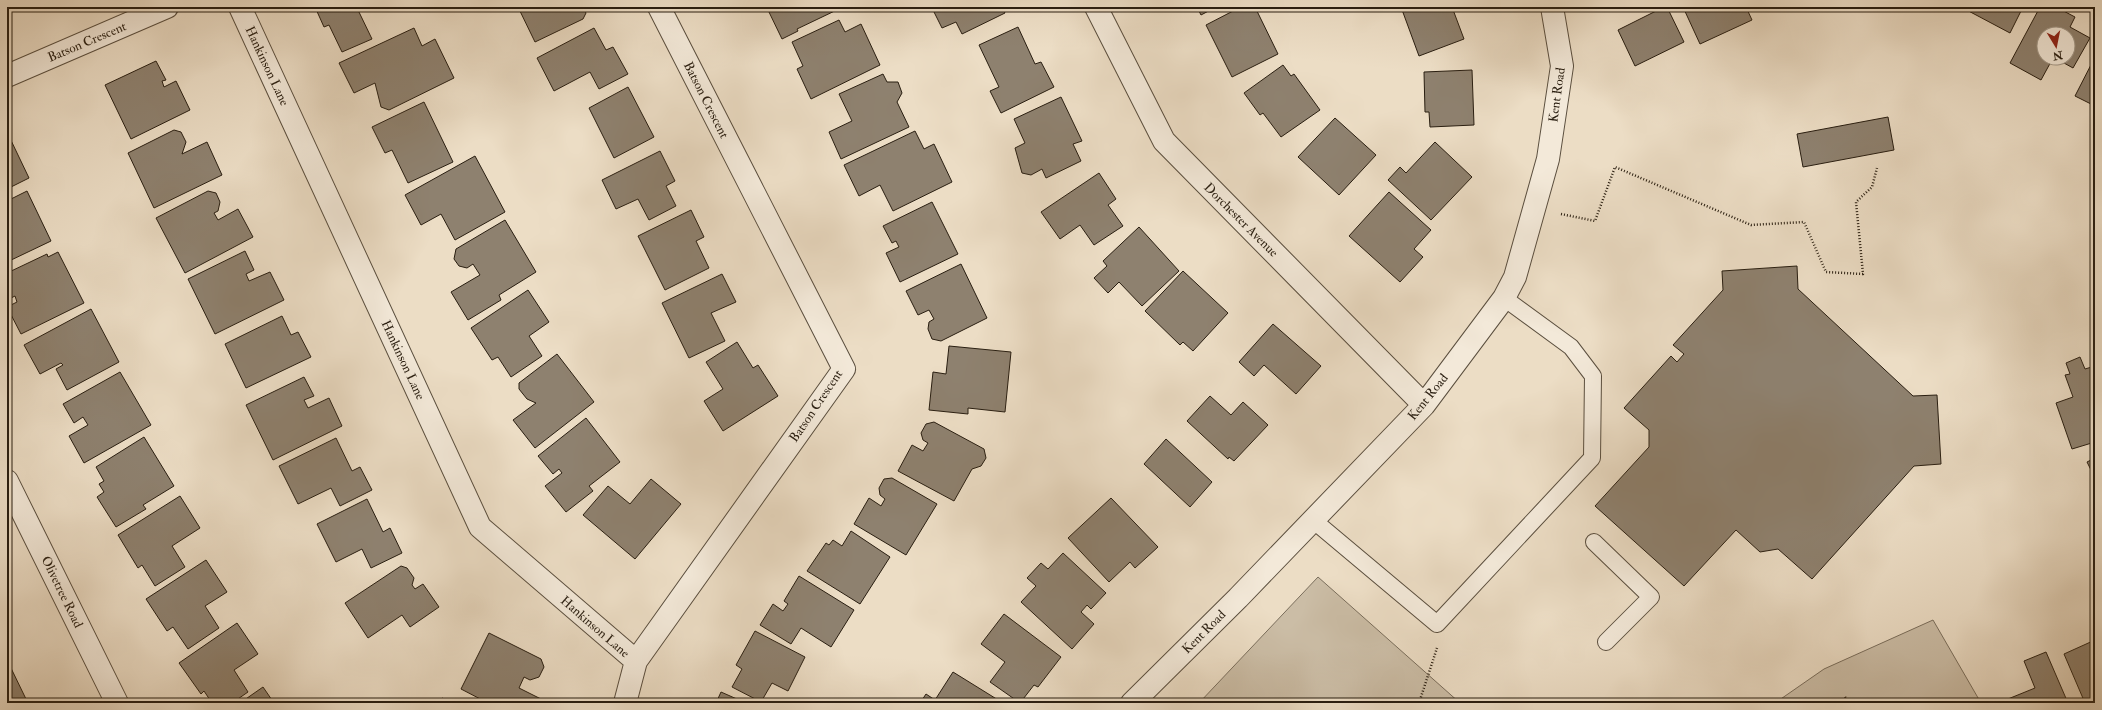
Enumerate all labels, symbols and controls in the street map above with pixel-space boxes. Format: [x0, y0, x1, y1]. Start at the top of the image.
street label: Batson Crescent [45, 18, 129, 66]
street label: Hankinson Lane [242, 24, 293, 109]
north arrow [2036, 26, 2076, 66]
text: N [2051, 48, 2065, 63]
street label: Batson Crescent [680, 59, 732, 141]
street label: Kent Road [1545, 66, 1569, 123]
street label: Dorchester Avenue [1201, 180, 1282, 261]
street label: Hankinson Lane [378, 318, 429, 403]
street label: Batson Crescent [786, 367, 846, 445]
street label: Kent Road [1404, 370, 1452, 423]
street label: Olivetree Road [38, 553, 87, 631]
street label: Hankinson Lane [557, 593, 633, 662]
street label: Kent Road [1179, 606, 1230, 657]

